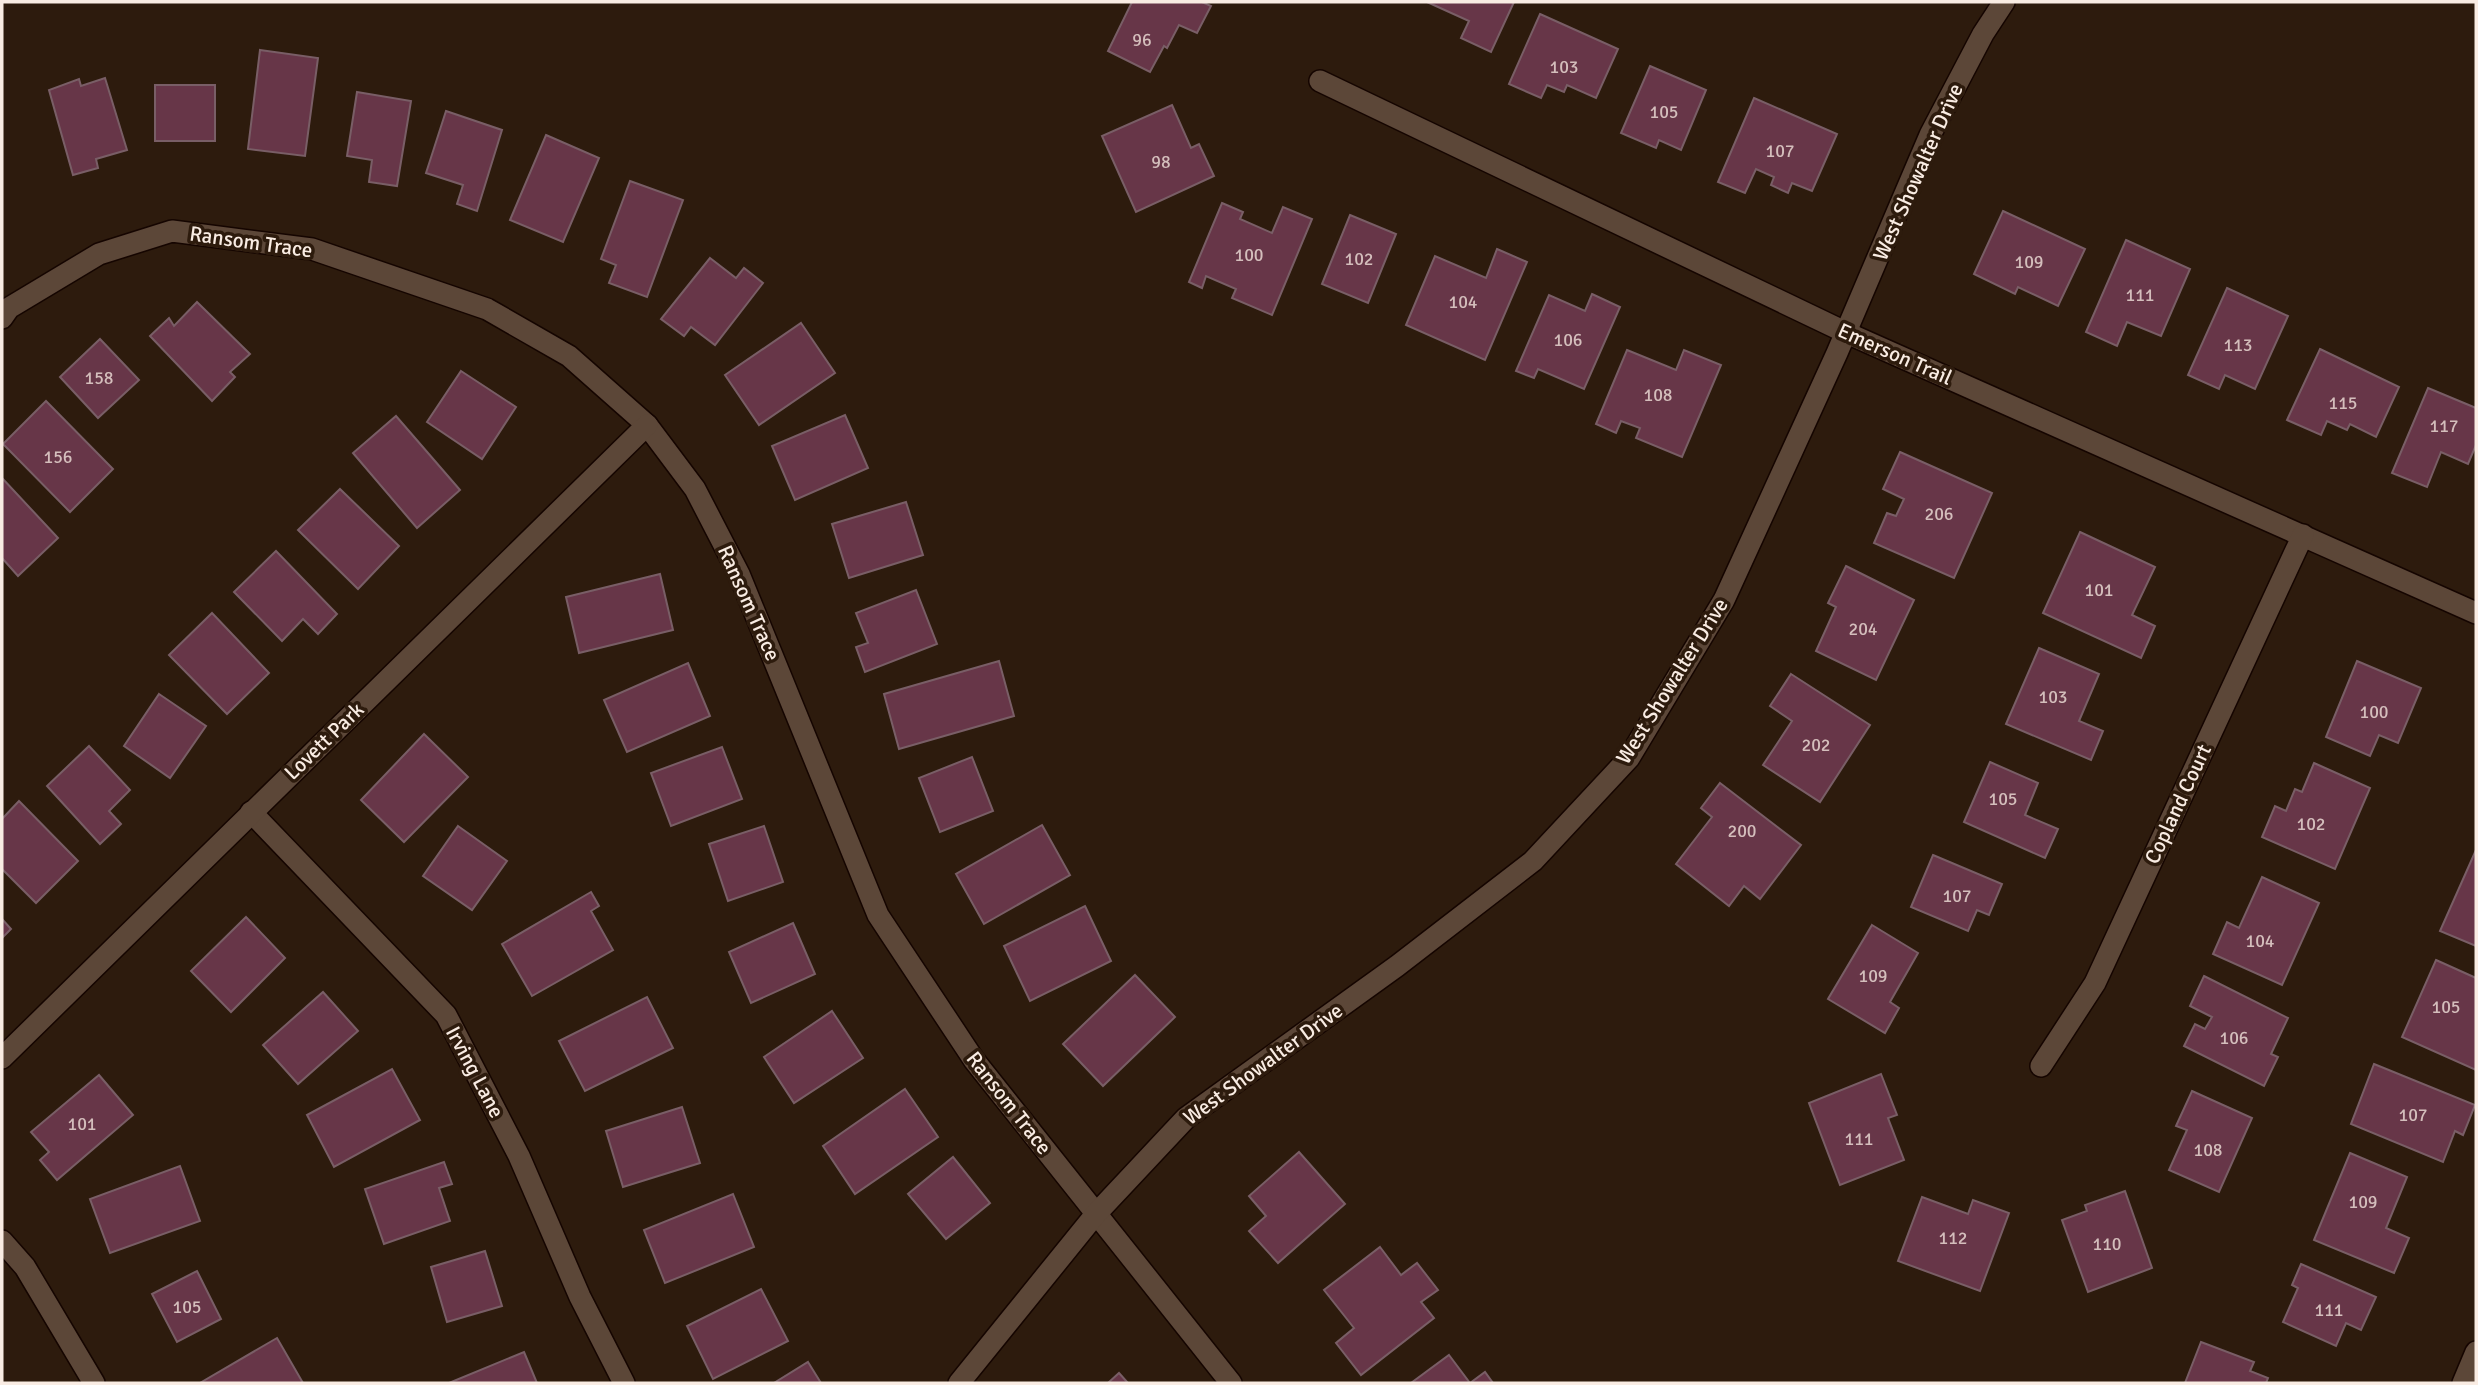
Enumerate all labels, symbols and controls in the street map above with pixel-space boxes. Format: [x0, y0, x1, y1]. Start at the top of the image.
house number: 96 [1132, 29, 1152, 51]
house number: 103 [1549, 56, 1579, 78]
street label: West Showalter Drive [1867, 80, 1969, 264]
house number: 105 [1649, 101, 1679, 123]
house number: 107 [1765, 140, 1795, 162]
house number: 98 [1151, 151, 1171, 173]
street label: Ransom Trace [188, 221, 314, 263]
house number: 100 [1234, 244, 1264, 266]
house number: 102 [1344, 248, 1374, 270]
house number: 109 [2014, 251, 2044, 273]
house number: 111 [2125, 284, 2155, 306]
house number: 104 [1448, 291, 1478, 313]
street label: Emerson Trail [1834, 317, 1956, 391]
house number: 106 [1553, 329, 1583, 351]
house number: 113 [2223, 334, 2253, 356]
house number: 158 [84, 367, 114, 389]
house number: 108 [1643, 384, 1673, 406]
house number: 115 [2328, 392, 2358, 414]
house number: 117 [2429, 415, 2459, 437]
house number: 156 [43, 446, 73, 468]
house number: 206 [1924, 503, 1954, 525]
street label: Ransom Trace [712, 541, 786, 665]
house number: 101 [2084, 579, 2114, 601]
street label: West Showalter Drive [1610, 593, 1734, 769]
house number: 204 [1848, 618, 1878, 640]
house number: 103 [2038, 686, 2068, 708]
street label: Lovett Park [279, 696, 370, 785]
house number: 100 [2359, 701, 2389, 723]
house number: 202 [1801, 734, 1831, 756]
street label: Copland Court [2139, 740, 2217, 868]
house number: 105 [1988, 788, 2018, 810]
house number: 102 [2296, 813, 2326, 835]
house number: 200 [1727, 820, 1757, 842]
house number: 107 [1942, 885, 1972, 907]
house number: 104 [2245, 930, 2275, 952]
house number: 109 [1858, 965, 1888, 987]
house number: 105 [2431, 996, 2461, 1018]
street label: West Showalter Drive [1178, 997, 1348, 1131]
street label: Irving Lane [440, 1022, 510, 1122]
house number: 106 [2219, 1027, 2249, 1049]
street label: Ransom Trace [961, 1046, 1057, 1160]
house number: 107 [2398, 1104, 2428, 1126]
house number: 101 [67, 1113, 97, 1135]
house number: 111 [1844, 1128, 1874, 1150]
house number: 108 [2193, 1139, 2223, 1161]
house number: 109 [2348, 1191, 2378, 1213]
house number: 112 [1938, 1227, 1968, 1249]
house number: 110 [2092, 1233, 2122, 1255]
house number: 105 [172, 1296, 202, 1318]
house number: 111 [2314, 1299, 2344, 1321]

